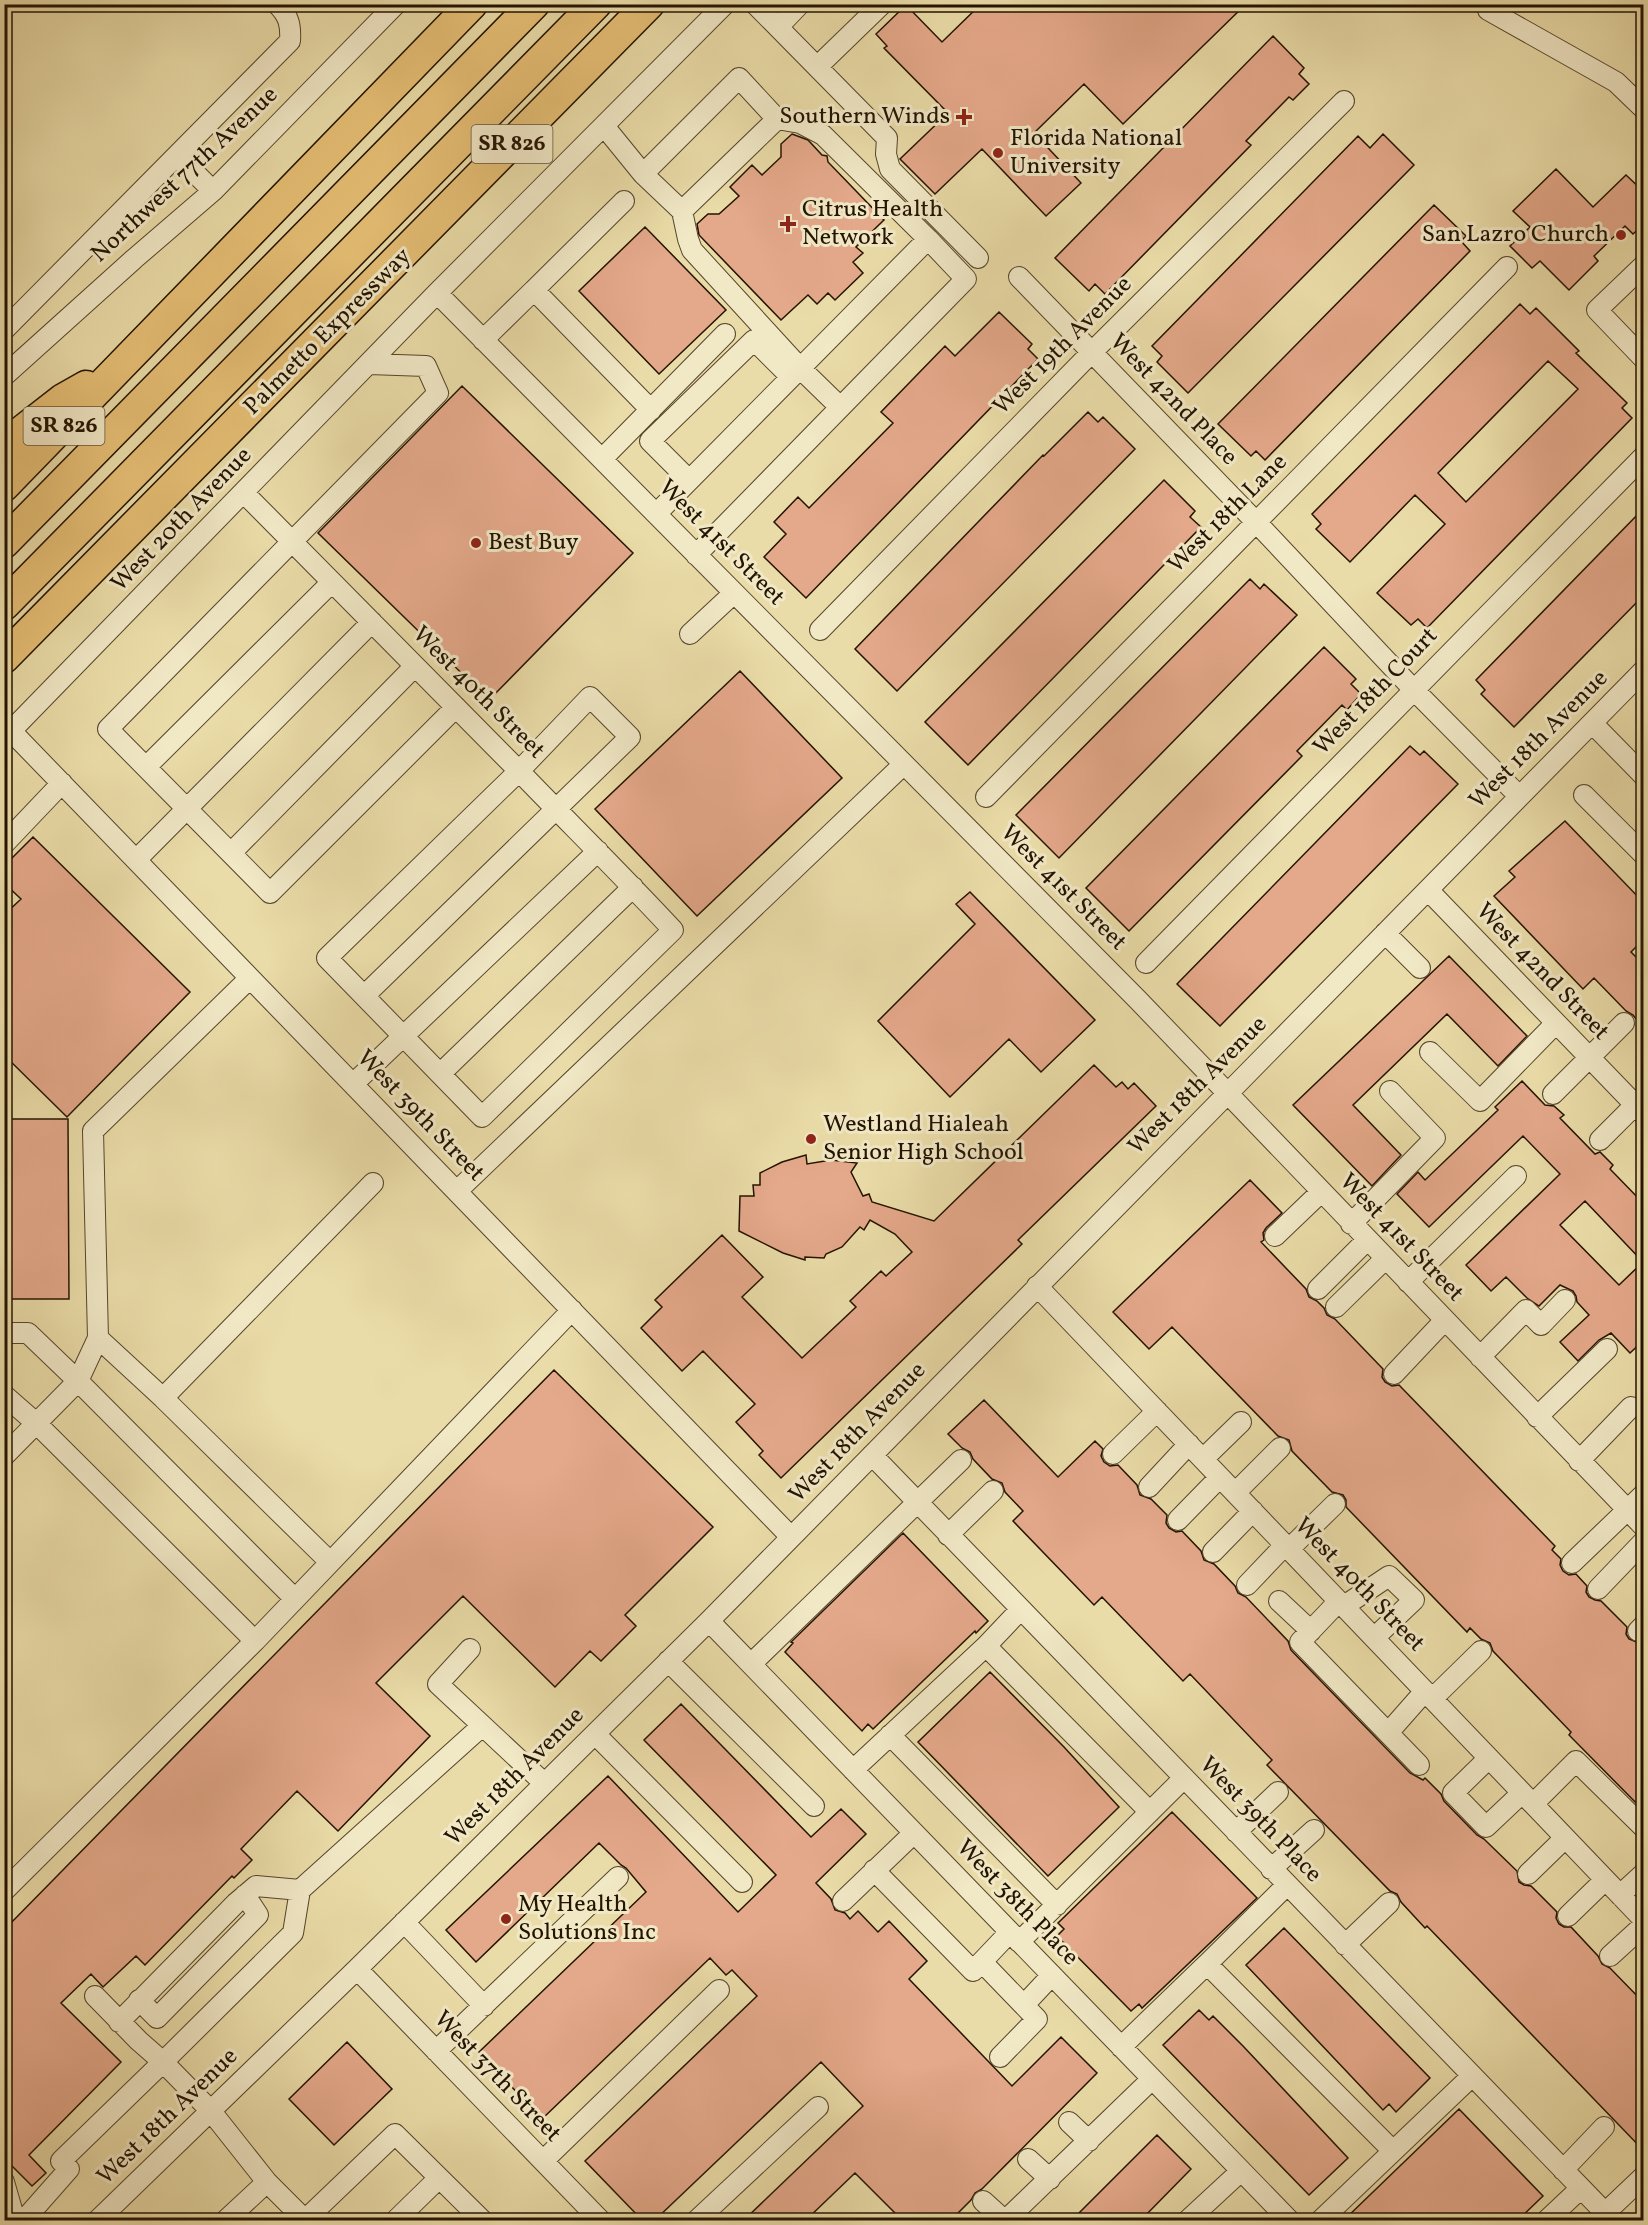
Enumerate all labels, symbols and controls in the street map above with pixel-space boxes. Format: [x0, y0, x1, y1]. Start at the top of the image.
street label: Northwest 77th Avenue [84, 79, 286, 271]
place label: Southern Winds [779, 100, 950, 134]
marker: Southern Winds [955, 108, 973, 126]
place label: Florida National University [1010, 122, 1182, 184]
road number: SR 826 [472, 125, 552, 163]
marker: Florida National University [991, 146, 1005, 160]
place label: Citrus Health Network [802, 193, 943, 255]
marker: Citrus Health Network [779, 215, 797, 233]
place label: San Lazro Church [1422, 218, 1609, 252]
marker: San Lazro Church [1614, 228, 1628, 242]
street label: Palmetto Expressway [237, 241, 419, 423]
street label: West 19th Avenue [986, 269, 1140, 423]
street label: West 42nd Place [1101, 326, 1245, 474]
road number: SR 826 [23, 407, 104, 445]
street label: West 20th Avenue [104, 440, 260, 600]
street label: West 18th Lane [1160, 446, 1296, 582]
street label: West 41st Street [650, 472, 792, 614]
place label: Best Buy [488, 526, 579, 560]
marker: Best Buy [469, 536, 483, 550]
street label: West 40th Street [404, 619, 552, 767]
street label: West 18th Court [1306, 620, 1446, 764]
street label: West 18th Avenue [1462, 663, 1616, 817]
street label: West 41st Street [992, 817, 1134, 959]
street label: West 42nd Street [1467, 896, 1617, 1048]
street label: West 18th Avenue [1121, 1009, 1275, 1163]
street label: West 39th Street [348, 1042, 492, 1190]
place label: Westland Hialeah Senior High School [823, 1108, 1024, 1170]
marker: Westland Hialeah Senior High School [804, 1132, 818, 1146]
street label: West 41st Street [1331, 1166, 1471, 1310]
street label: West 18th Avenue [782, 1355, 934, 1511]
street label: West 40th Street [1286, 1510, 1432, 1660]
street label: West 18th Avenue [438, 1700, 592, 1854]
street label: West 39th Place [1191, 1749, 1329, 1891]
street label: West 38th Place [948, 1832, 1086, 1974]
place label: My Health Solutions Inc [518, 1888, 656, 1950]
marker: My Health Solutions Inc [499, 1912, 513, 1926]
street label: West 37th Street [425, 2004, 569, 2150]
street label: West 18th Avenue [90, 2041, 246, 2193]

